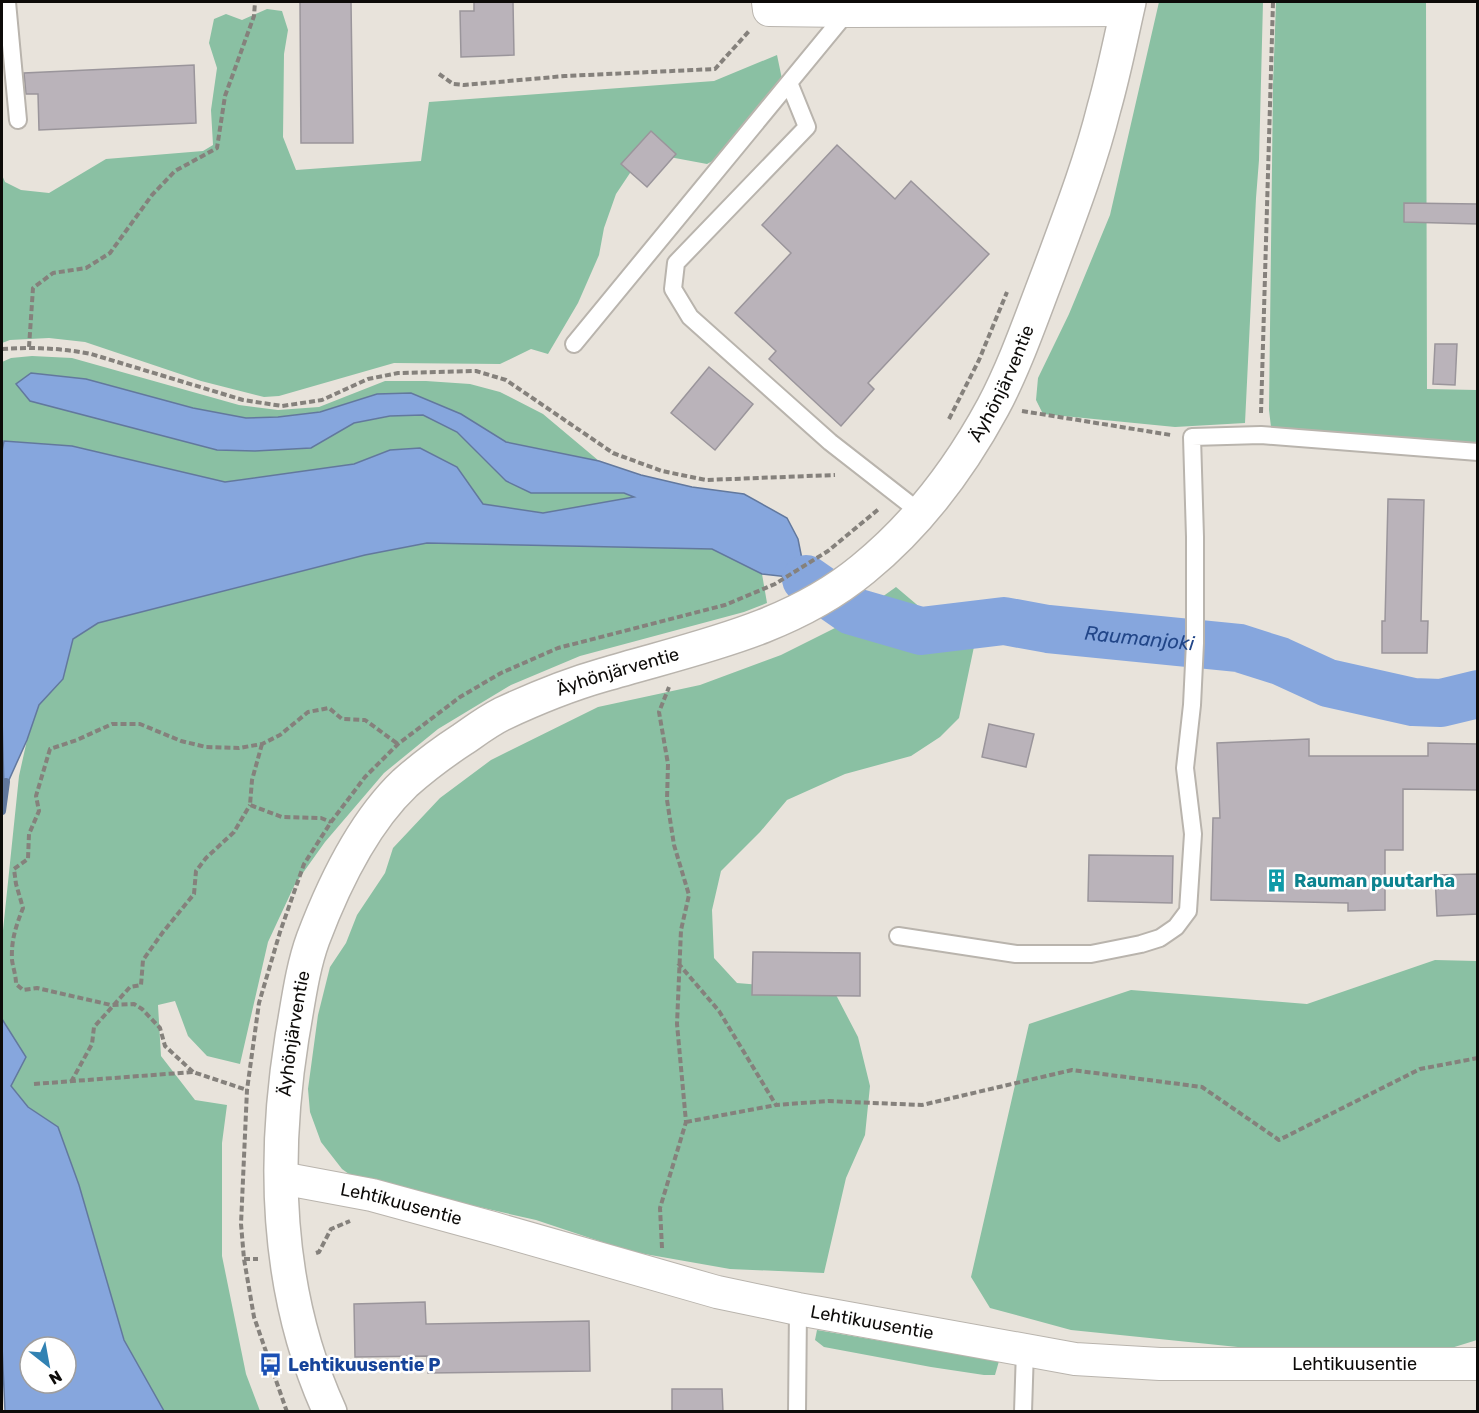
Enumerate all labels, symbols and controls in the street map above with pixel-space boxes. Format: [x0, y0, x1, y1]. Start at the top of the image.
street label: Äyhönjärventie [964, 322, 1039, 446]
water label: Raumanjoki [1083, 621, 1197, 656]
street label: Äyhönjärventie [553, 643, 682, 701]
building icon: Rauman puutarha [1263, 868, 1289, 894]
place label: Rauman puutarha [1294, 870, 1455, 892]
street label: Äyhönjärventie [274, 969, 315, 1098]
street label: Lehtikuusentie [339, 1178, 464, 1230]
street label: Lehtikuusentie [809, 1300, 935, 1344]
north arrow [18, 1335, 78, 1395]
bus stop icon: Lehtikuusentie P [257, 1352, 283, 1378]
street label: Lehtikuusentie [1292, 1353, 1417, 1375]
place label: Lehtikuusentie P [288, 1354, 440, 1376]
text: N [46, 1366, 65, 1389]

